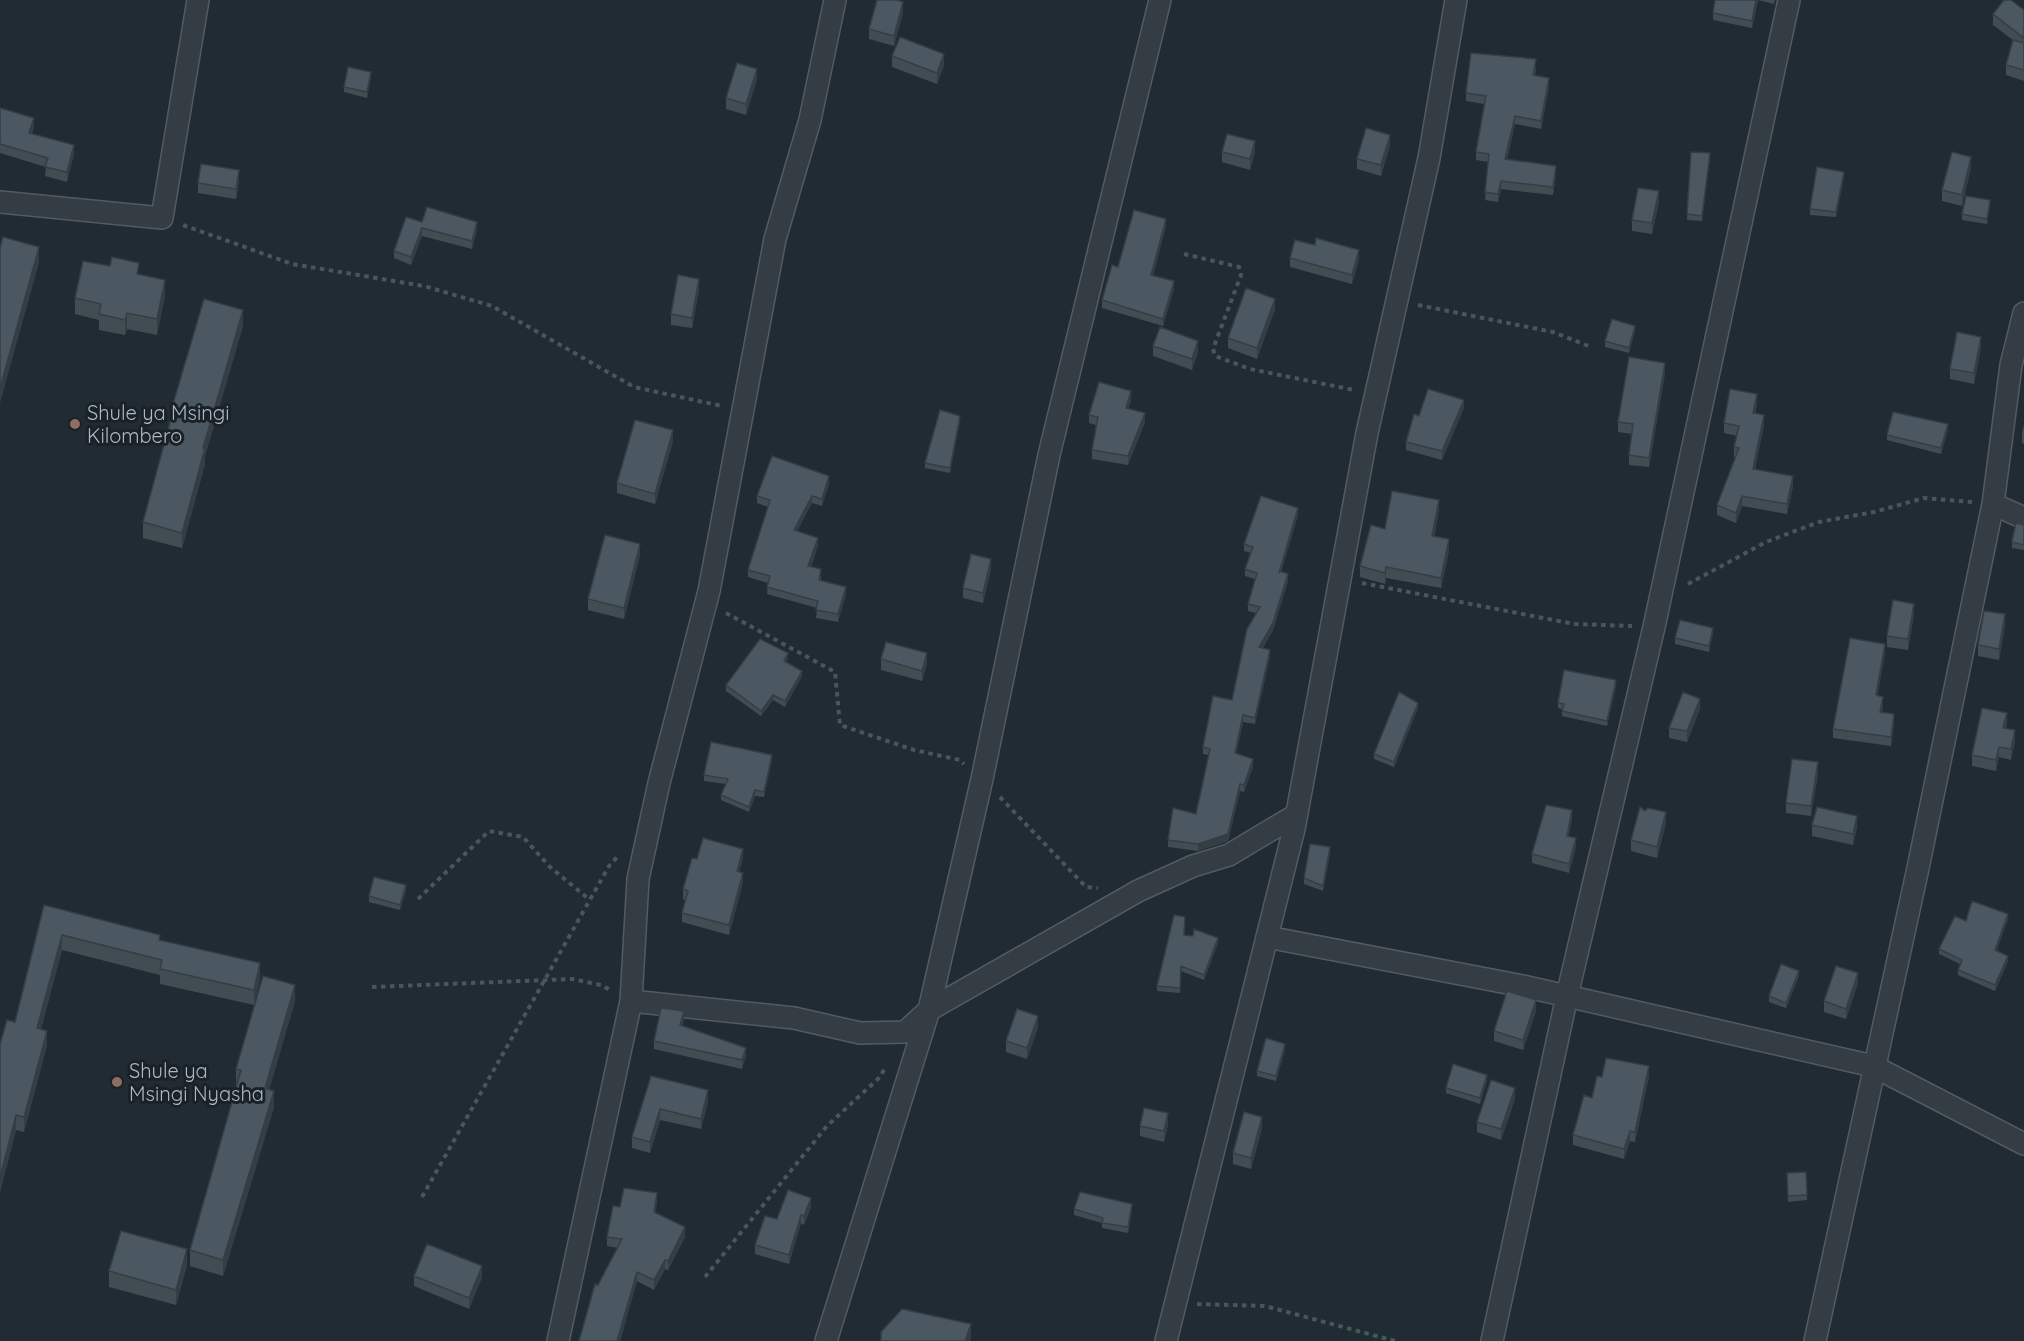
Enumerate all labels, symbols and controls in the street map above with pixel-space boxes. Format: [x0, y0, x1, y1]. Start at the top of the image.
place label: Shule ya Msingi Kilombero [87, 400, 230, 448]
marker: Shule ya Msingi Kilombero [68, 417, 82, 431]
place label: Shule ya Msingi Nyasha [129, 1058, 264, 1106]
marker: Shule ya Msingi Nyasha [110, 1075, 124, 1089]

